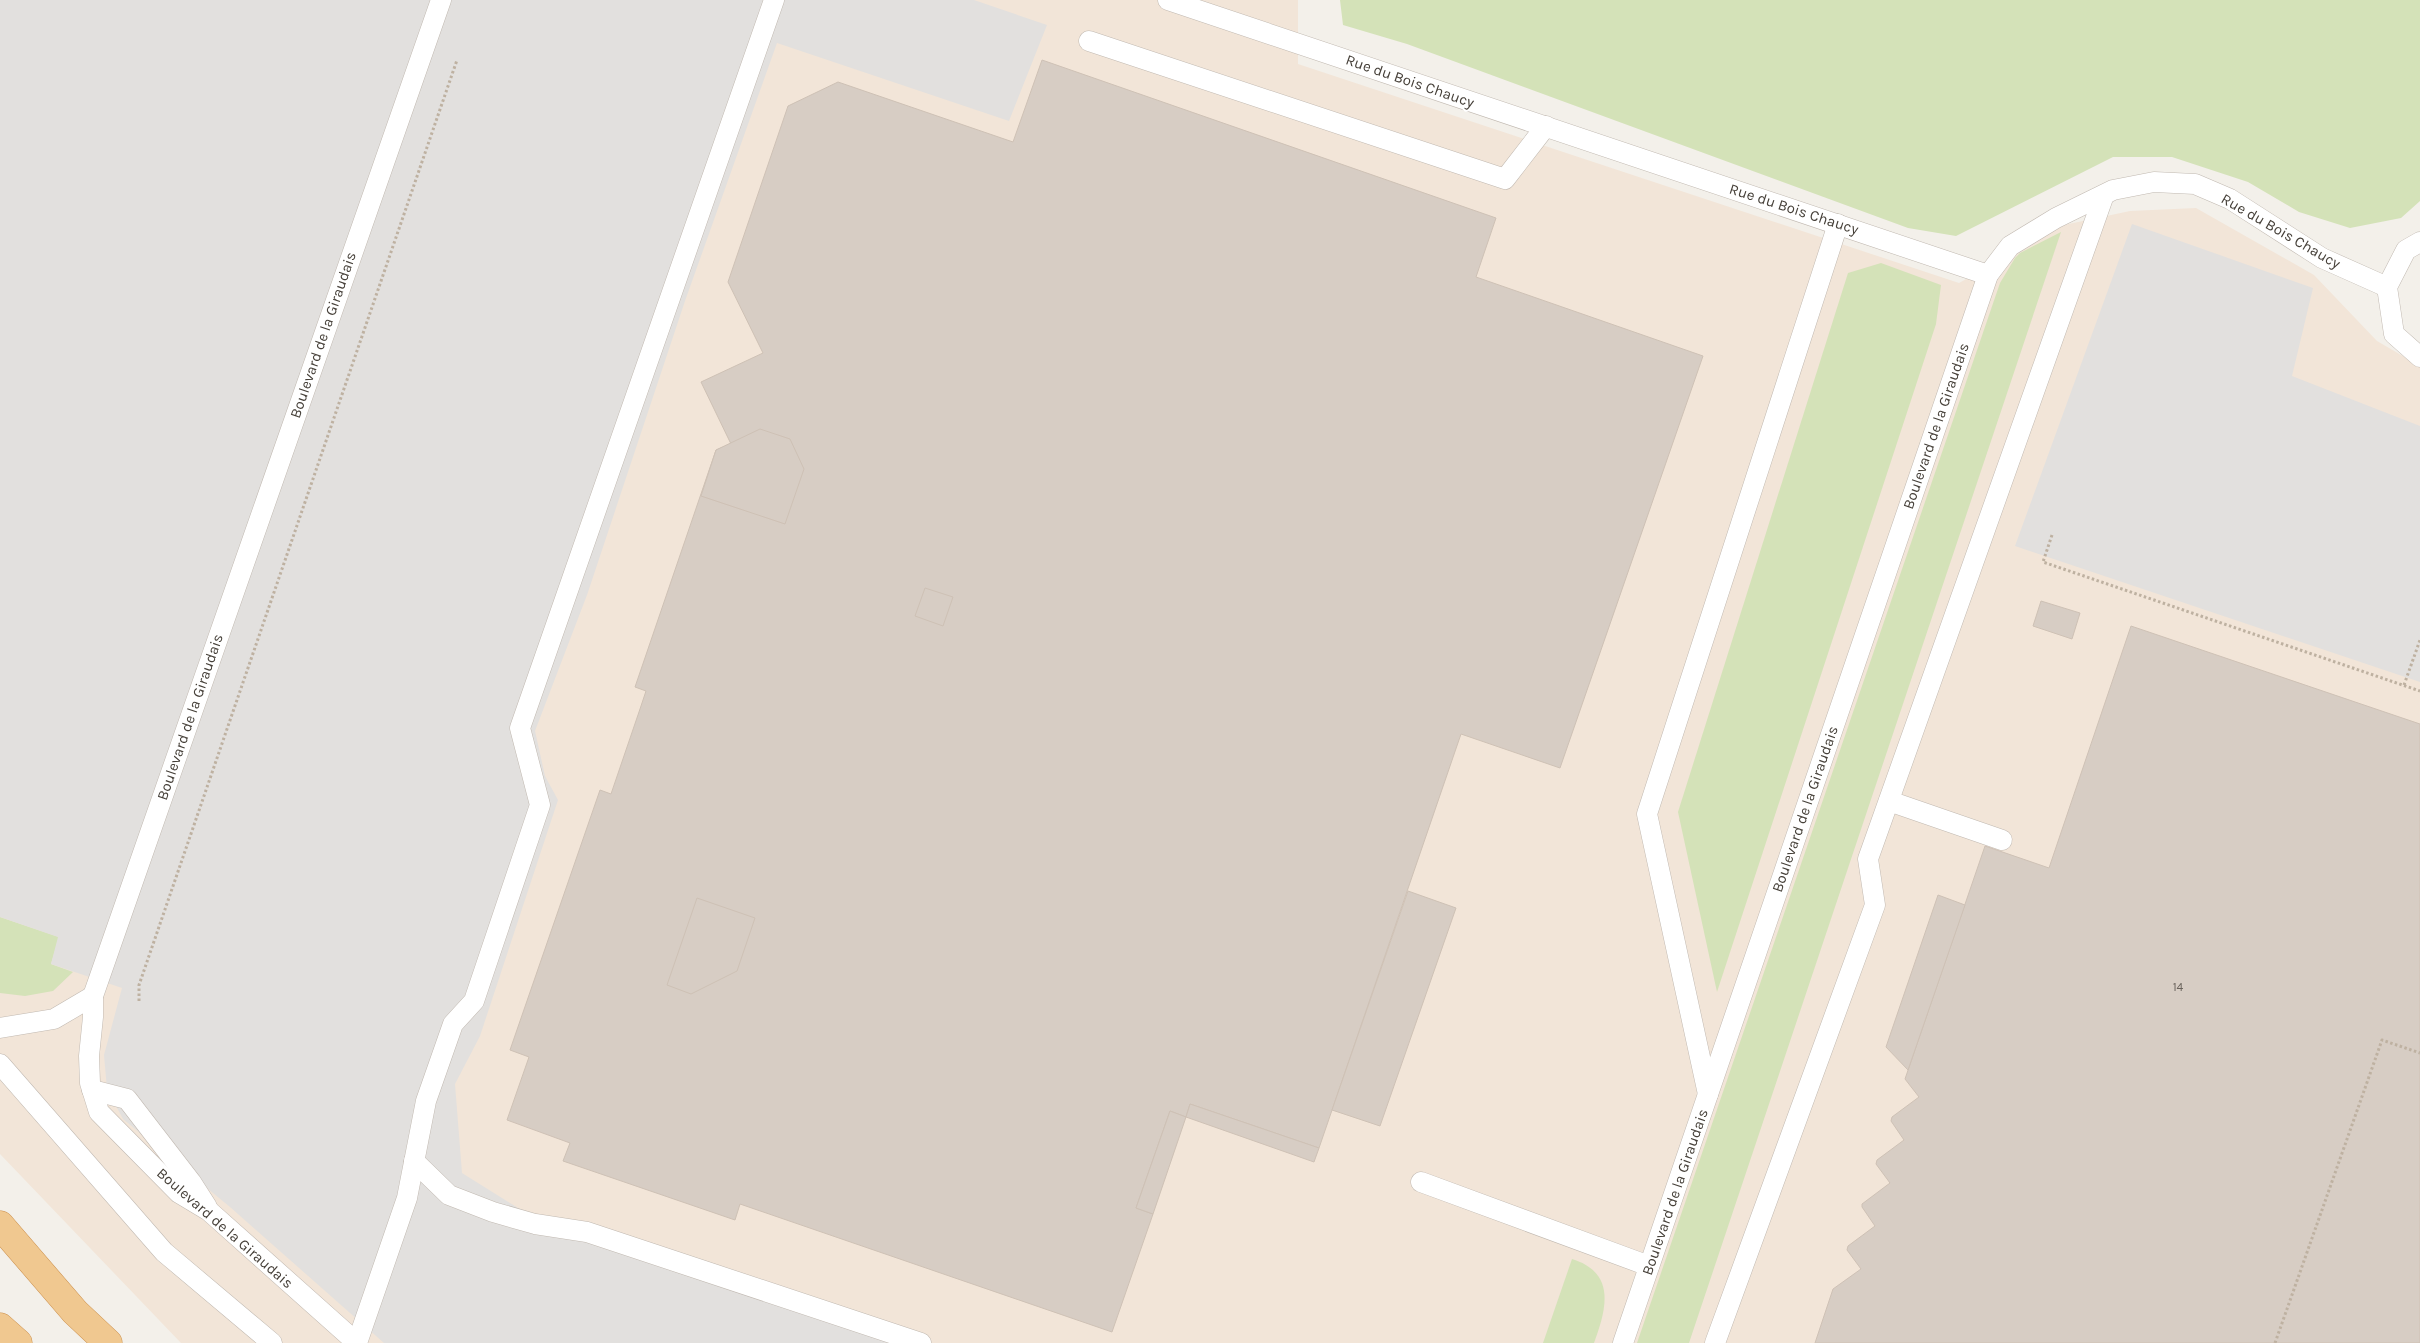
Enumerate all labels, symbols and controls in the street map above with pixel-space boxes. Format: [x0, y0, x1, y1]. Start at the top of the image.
street label: Rue du Bois Chaucy [1343, 51, 1477, 111]
street label: Rue du Bois Chaucy [1727, 180, 1861, 238]
street label: Rue du Bois Chaucy [2218, 190, 2344, 273]
street label: Boulevard de la Giraudais [286, 249, 360, 421]
street label: Boulevard de la Giraudais [1899, 340, 1973, 512]
street label: Boulevard de la Giraudais [153, 631, 227, 803]
street label: Boulevard de la Giraudais [1768, 723, 1842, 895]
house number: 14 [2173, 980, 2184, 994]
street label: Boulevard de la Giraudais [1638, 1106, 1712, 1278]
street label: Boulevard de la Giraudais [153, 1164, 297, 1292]

